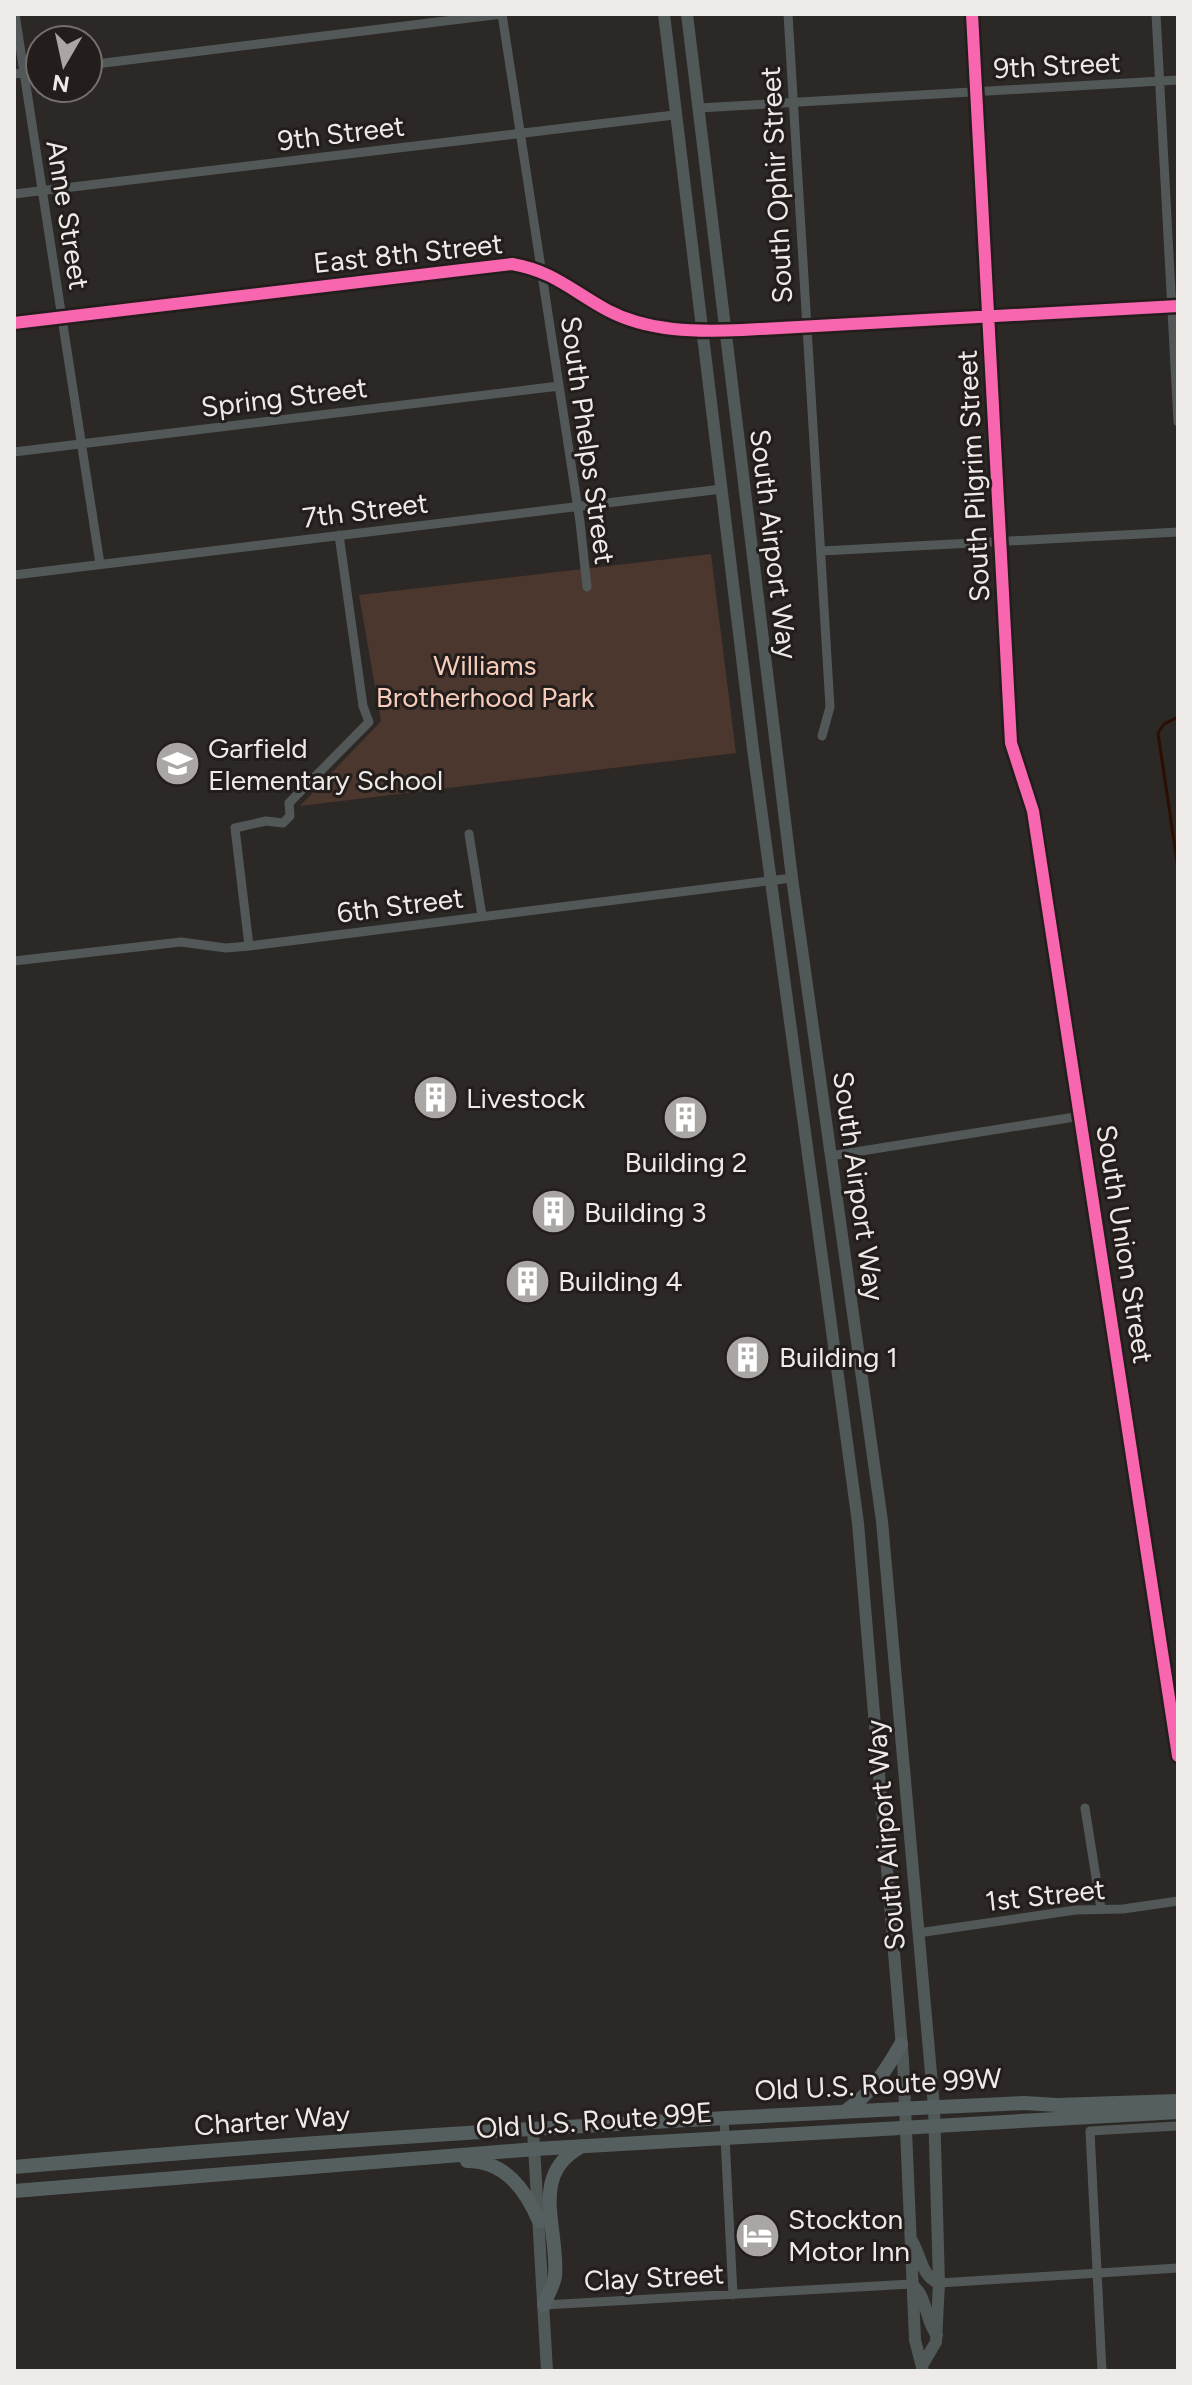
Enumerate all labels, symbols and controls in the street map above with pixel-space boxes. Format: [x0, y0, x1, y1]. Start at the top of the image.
north arrow [24, 24, 104, 104]
street label: 9th Street [993, 45, 1121, 85]
street label: South Ophir Street [753, 66, 799, 304]
text: N [50, 69, 71, 98]
street label: 9th Street [276, 108, 406, 158]
street label: Anne Street [39, 138, 97, 292]
street label: East 8th Street [312, 226, 504, 280]
street label: South Phelps Street [554, 314, 622, 566]
street label: South Pilgrim Street [949, 349, 997, 603]
street label: Spring Street [199, 370, 369, 424]
street label: South Airport Way [743, 427, 805, 661]
street label: 7th Street [300, 485, 430, 535]
park label: Williams Brotherhood Park [376, 648, 595, 714]
place label: Garfield Elementary School [208, 731, 443, 797]
school or university icon: Garfield Elementary School [153, 740, 201, 788]
street label: 6th Street [335, 880, 465, 930]
street label: South Airport Way [826, 1069, 892, 1303]
building icon: Livestock [411, 1074, 459, 1122]
place label: Livestock [466, 1081, 586, 1115]
building icon: Building 2 [662, 1093, 710, 1141]
street label: South Union Street [1089, 1122, 1161, 1366]
place label: Building 2 [625, 1145, 747, 1179]
building icon: Building 3 [529, 1188, 577, 1236]
place label: Building 3 [584, 1195, 707, 1229]
building icon: Building 4 [503, 1257, 551, 1305]
place label: Building 4 [558, 1264, 683, 1298]
building icon: Building 1 [724, 1333, 772, 1381]
place label: Building 1 [779, 1340, 898, 1374]
street label: South Airport Way [858, 1718, 912, 1952]
street label: 1st Street [983, 1872, 1107, 1918]
street label: Old U.S. Route 99W [754, 2061, 1003, 2107]
street label: Old U.S. Route 99E [475, 2095, 713, 2145]
street label: Charter Way [193, 2098, 351, 2142]
place label: Stockton Motor Inn [788, 2202, 910, 2268]
hotel icon: Stockton Motor Inn [733, 2211, 781, 2259]
street label: Clay Street [583, 2256, 725, 2298]

